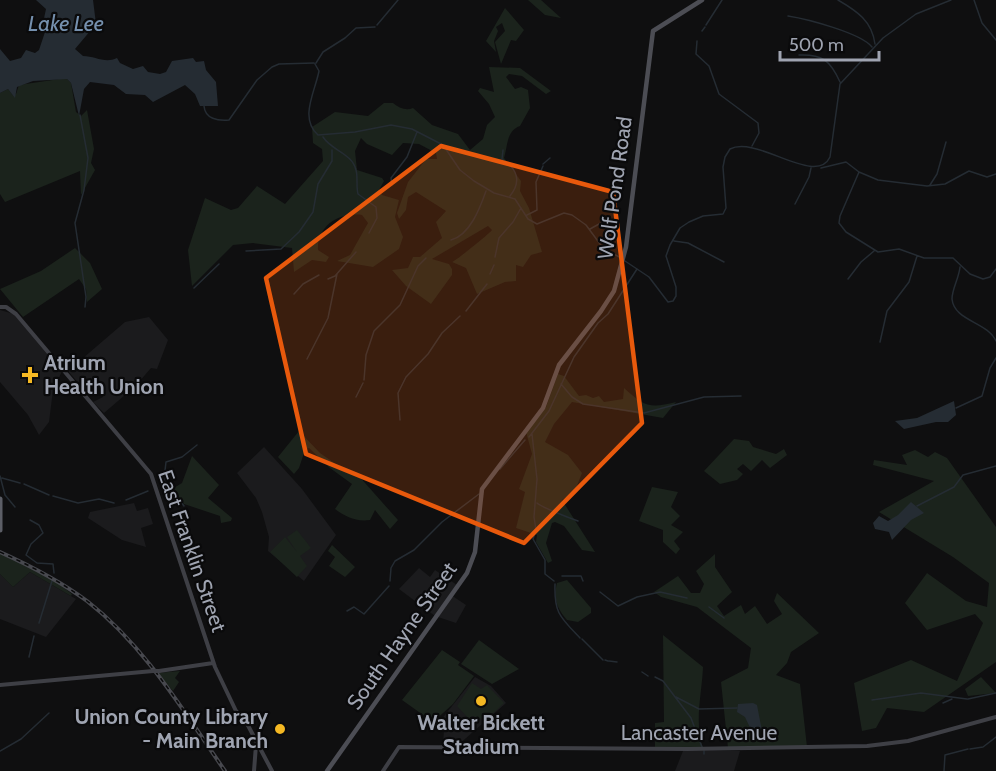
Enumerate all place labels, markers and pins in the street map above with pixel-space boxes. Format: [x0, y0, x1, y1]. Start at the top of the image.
place label: Atrium Health Union [44, 350, 164, 399]
marker: Atrium Health Union [21, 366, 39, 384]
marker: Walter Bickett Stadium [474, 694, 488, 708]
place label: Union County Library - Main Branch [75, 704, 269, 753]
place label: Walter Bickett Stadium [417, 710, 545, 759]
marker: Union County Library - Main Branch [273, 722, 287, 736]

